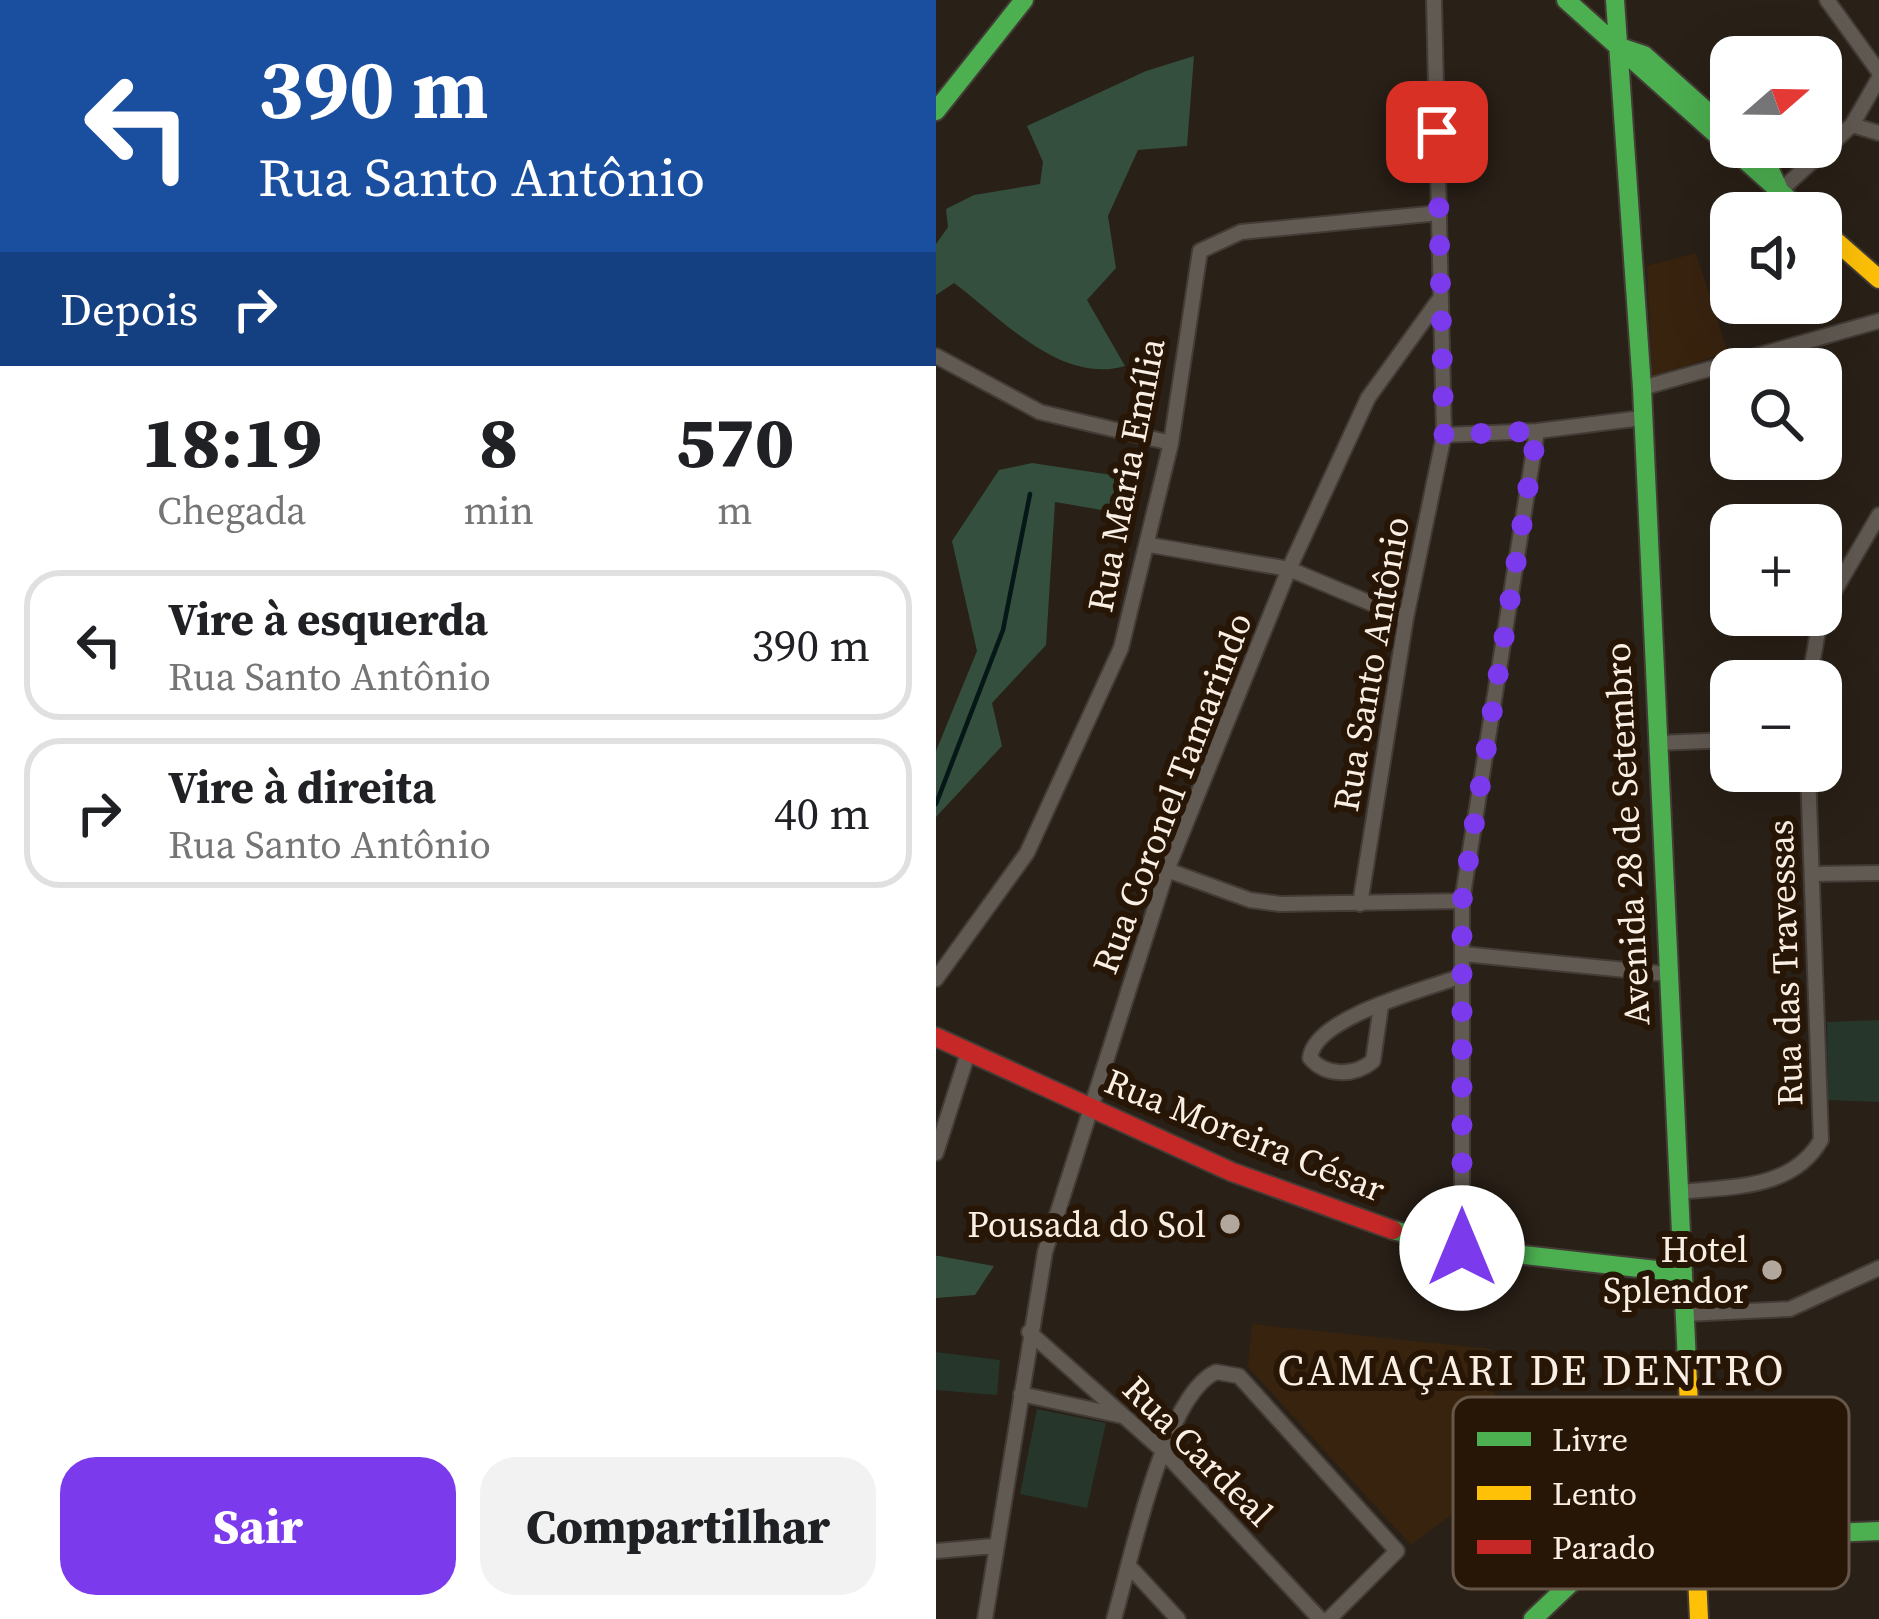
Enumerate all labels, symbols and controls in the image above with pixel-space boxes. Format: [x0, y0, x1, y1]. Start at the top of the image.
text: 390 m [258, 31, 489, 146]
north arrow [1710, 36, 1842, 168]
map controls [1710, 36, 1842, 792]
icon: left [60, 48, 216, 204]
pin [1386, 81, 1488, 183]
icon: arrive [1404, 99, 1470, 165]
text: Rua Santo Antônio [258, 140, 705, 214]
button: sound [1710, 192, 1842, 324]
icon: right [222, 276, 288, 342]
text: Depois [60, 278, 198, 340]
street label: Rua Maria Emília [1075, 333, 1177, 616]
button: search [1710, 348, 1842, 480]
text: 18:19 [142, 392, 322, 491]
text: 8 [479, 392, 518, 491]
text: 570 [675, 392, 794, 491]
text: Chegada [157, 484, 306, 537]
text: min [463, 484, 534, 537]
text: m [717, 484, 752, 537]
button: + [1710, 504, 1842, 636]
street label: Rua Santo Antônio [1321, 513, 1421, 815]
text: Vire à esquerda [168, 588, 488, 650]
street label: Rua Coronel Tamarindo [1080, 605, 1264, 981]
icon: left [66, 612, 132, 678]
text: 390 m [751, 614, 870, 676]
street label: Avenida 28 de Setembro [1593, 641, 1661, 1027]
text: Rua Santo Antônio [168, 650, 491, 703]
button: − [1710, 660, 1842, 792]
text: Vire à direita [168, 756, 436, 818]
icon: right [66, 780, 132, 846]
text: 40 m [774, 782, 870, 844]
text: Rua Santo Antônio [168, 818, 491, 871]
street label: Rua das Travessas [1756, 819, 1814, 1107]
street label: Rua Moreira César [1098, 1056, 1392, 1214]
position arrow [1399, 1185, 1525, 1311]
place label: Pousada do Sol [967, 1200, 1206, 1249]
marker: Pousada do Sol [1217, 1211, 1243, 1237]
place label: Hotel Splendor [1603, 1225, 1748, 1315]
marker: Hotel Splendor [1759, 1257, 1785, 1283]
district label: CAMAÇARI DE DENTRO [1278, 1341, 1786, 1399]
street label: Rua Cardeal [1112, 1365, 1284, 1537]
legend [1453, 1397, 1849, 1589]
text: Livre [1552, 1417, 1628, 1462]
button: Sair [60, 1457, 456, 1595]
button: Compartilhar [480, 1457, 876, 1595]
text: Lento [1552, 1471, 1637, 1516]
text: Parado [1552, 1525, 1655, 1570]

